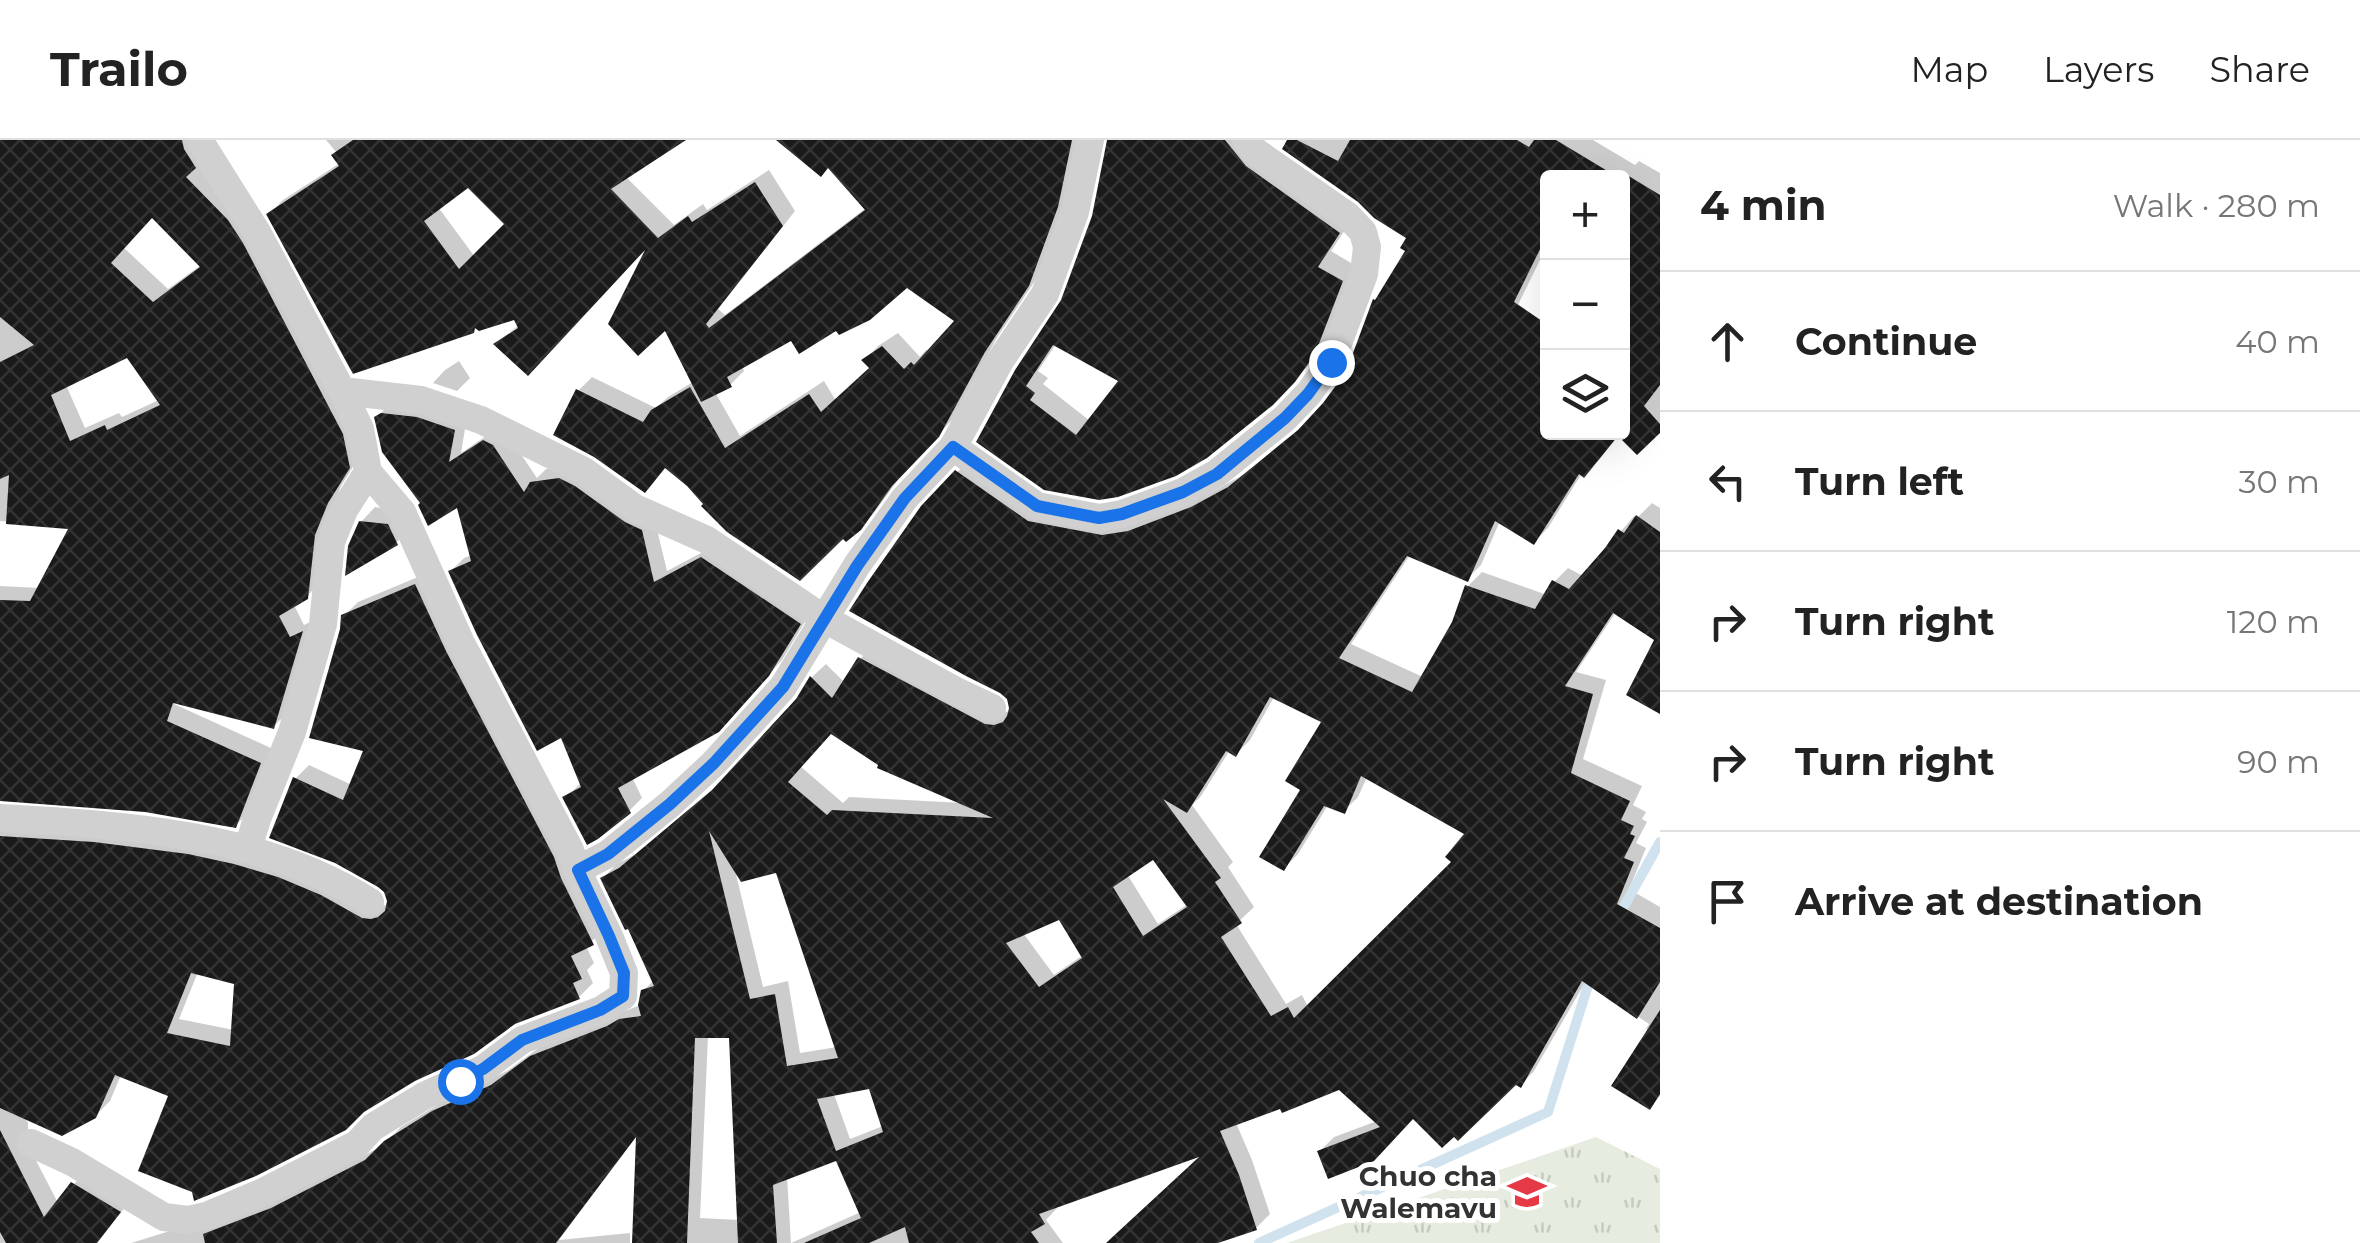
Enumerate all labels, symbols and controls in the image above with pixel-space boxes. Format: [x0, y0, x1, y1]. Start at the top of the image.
text: Trailo [50, 40, 188, 98]
text: Map [1910, 48, 1988, 91]
text: Layers [2043, 48, 2154, 91]
text: Share [2209, 48, 2310, 91]
map controls [1540, 170, 1630, 440]
button: + [1540, 170, 1630, 260]
text: 4 min [1700, 179, 1827, 231]
text: Walk · 280 m [2113, 186, 2320, 225]
button: − [1540, 260, 1630, 350]
icon: ahead [1700, 314, 1755, 369]
text: Continue [1795, 318, 1977, 365]
text: 40 m [2235, 322, 2320, 361]
route end [1309, 340, 1355, 386]
button: layers [1540, 350, 1630, 440]
icon: left [1700, 454, 1755, 509]
text: Turn left [1795, 458, 1964, 505]
text: 30 m [2238, 462, 2320, 501]
icon: right [1700, 594, 1755, 649]
text: Turn right [1795, 598, 1994, 645]
text: 120 m [2227, 602, 2320, 641]
icon: right [1700, 734, 1755, 789]
text: Turn right [1795, 738, 1994, 785]
text: 90 m [2237, 742, 2320, 781]
icon: arrive [1700, 874, 1755, 929]
text: Arrive at destination [1795, 878, 2203, 925]
route start [438, 1059, 484, 1105]
place label: Chuo cha Walemavu [1340, 1159, 1497, 1225]
school or university icon: Chuo cha Walemavu [1506, 1171, 1548, 1213]

